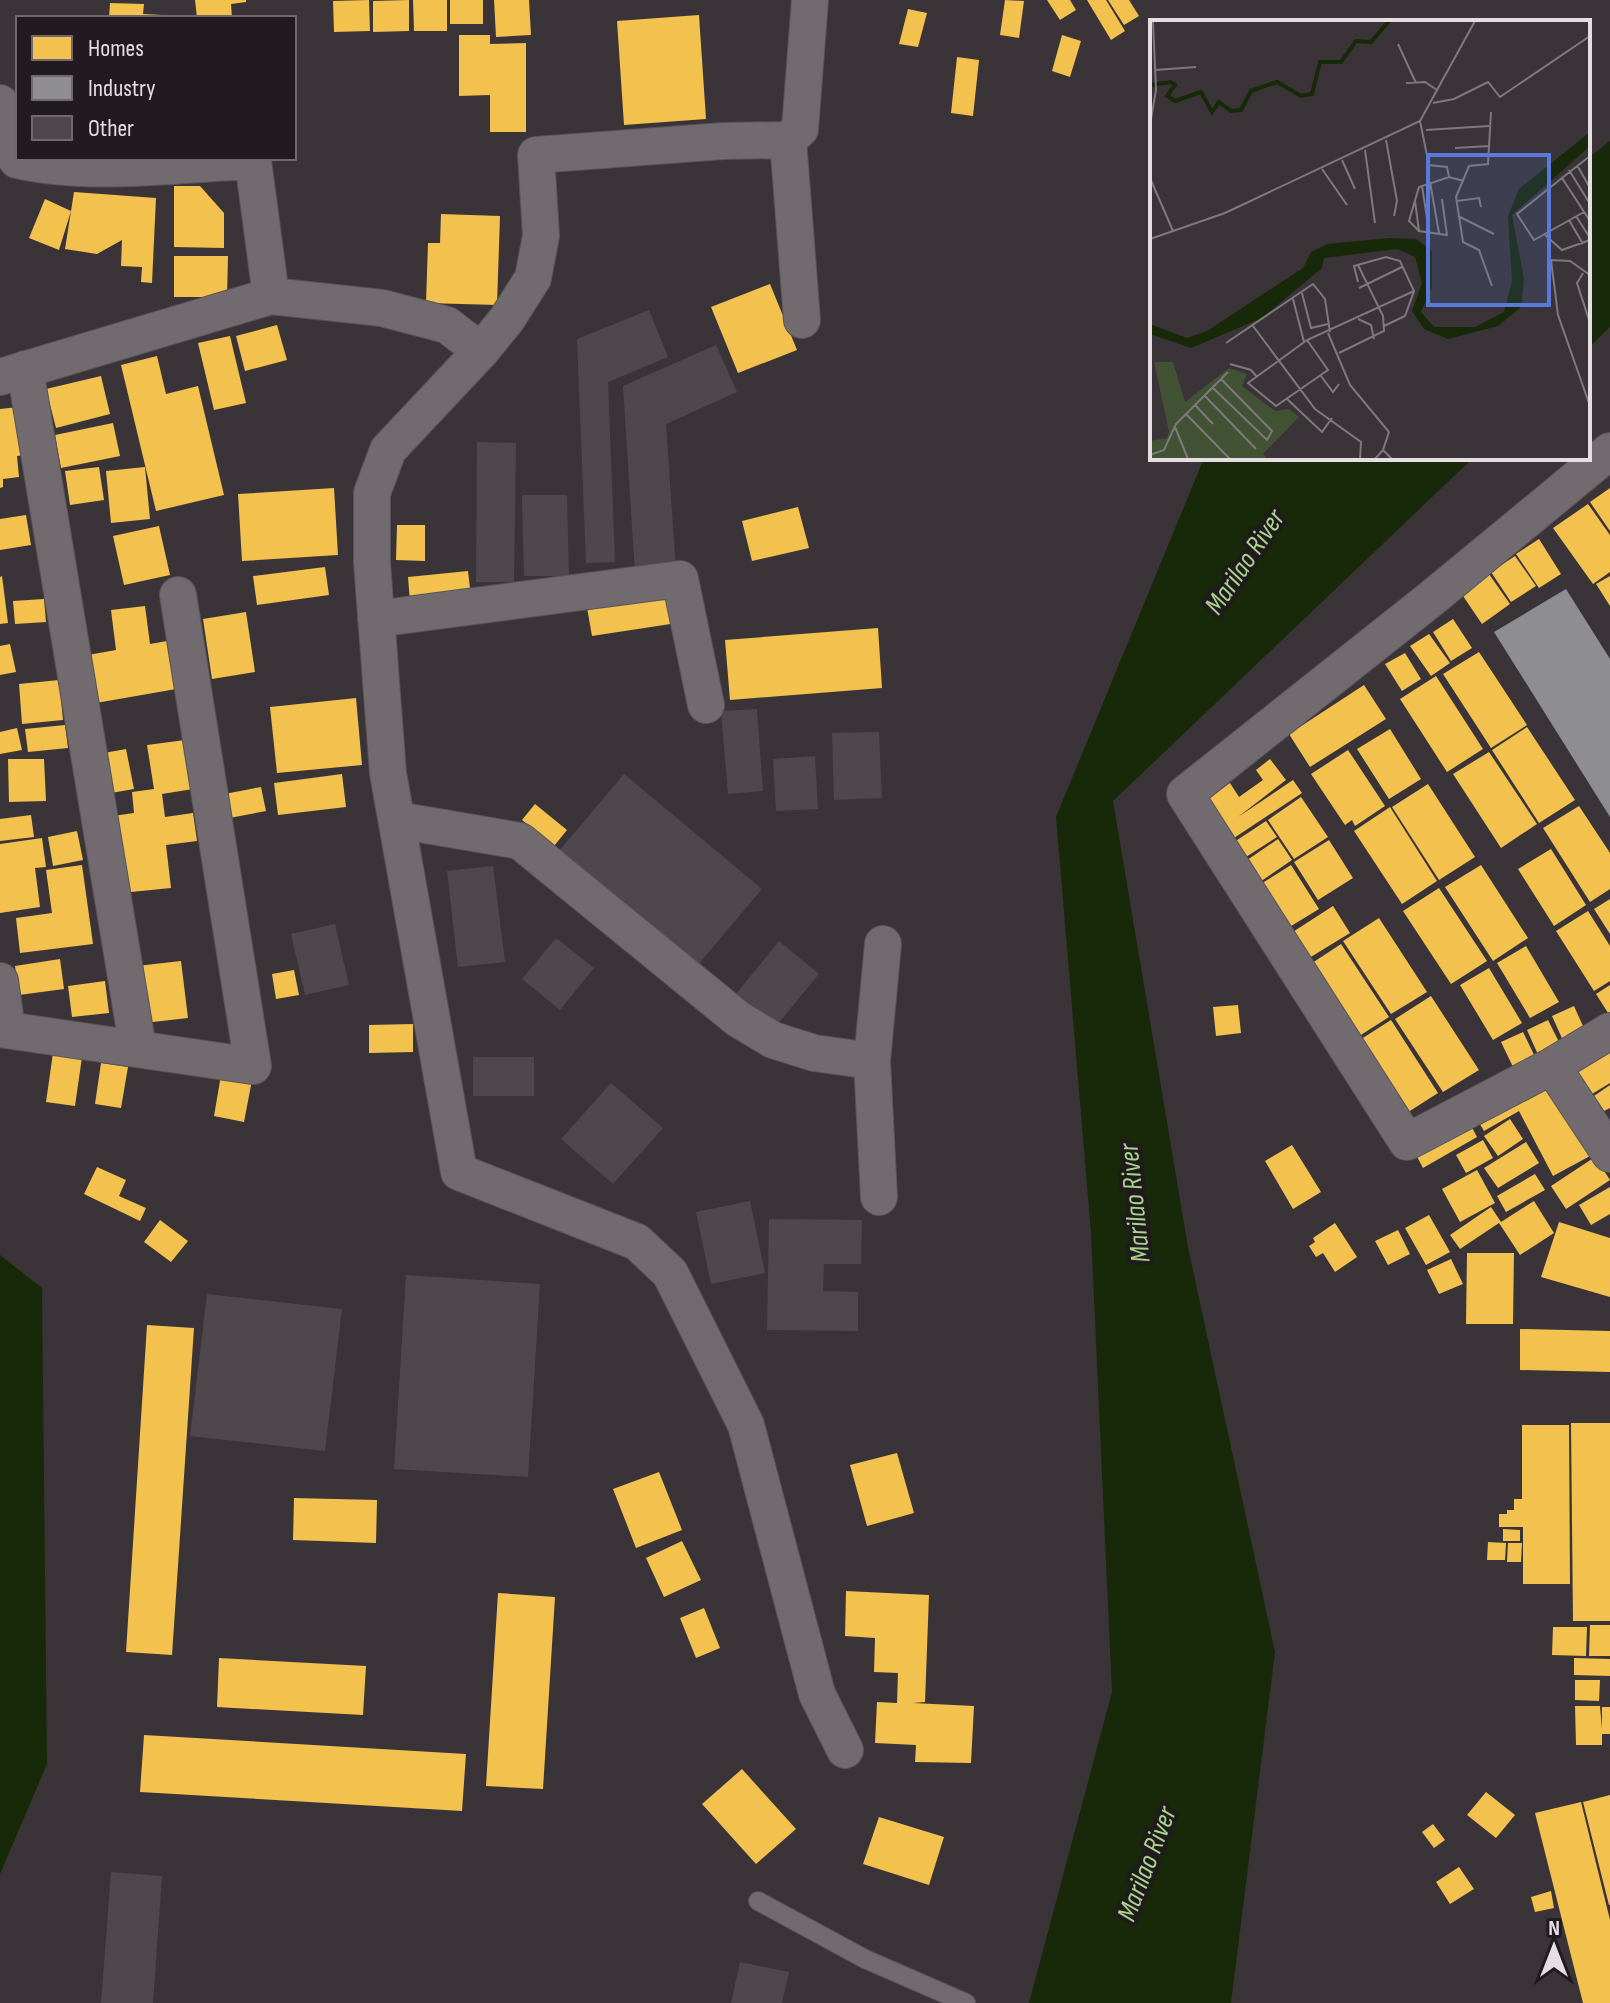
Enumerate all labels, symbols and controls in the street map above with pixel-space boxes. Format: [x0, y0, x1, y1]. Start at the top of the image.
legend [16, 16, 296, 160]
inset map [1150, 20, 1590, 460]
text: Homes [88, 34, 144, 63]
text: Industry [88, 74, 155, 103]
text: Other [88, 114, 134, 143]
water label: Marilao River [1198, 502, 1293, 621]
water label: Marilao River [1112, 1141, 1158, 1264]
water label: Marilao River [1110, 1801, 1184, 1926]
north arrow [1514, 1907, 1594, 1987]
text: N [1548, 1915, 1560, 1942]

